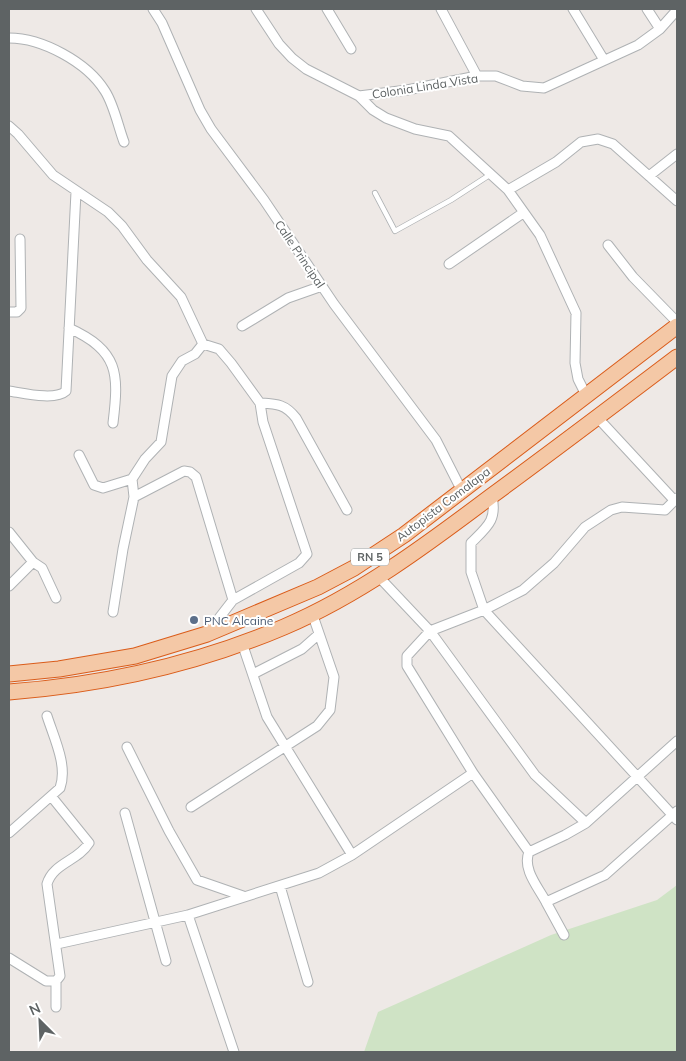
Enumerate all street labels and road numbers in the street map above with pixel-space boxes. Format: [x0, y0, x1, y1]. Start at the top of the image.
street label: Colonia Linda Vista [371, 70, 479, 102]
street label: Calle Principal [272, 217, 328, 291]
street label: Autopista Comalapa [393, 464, 493, 544]
road number: RN 5 [351, 548, 389, 566]

